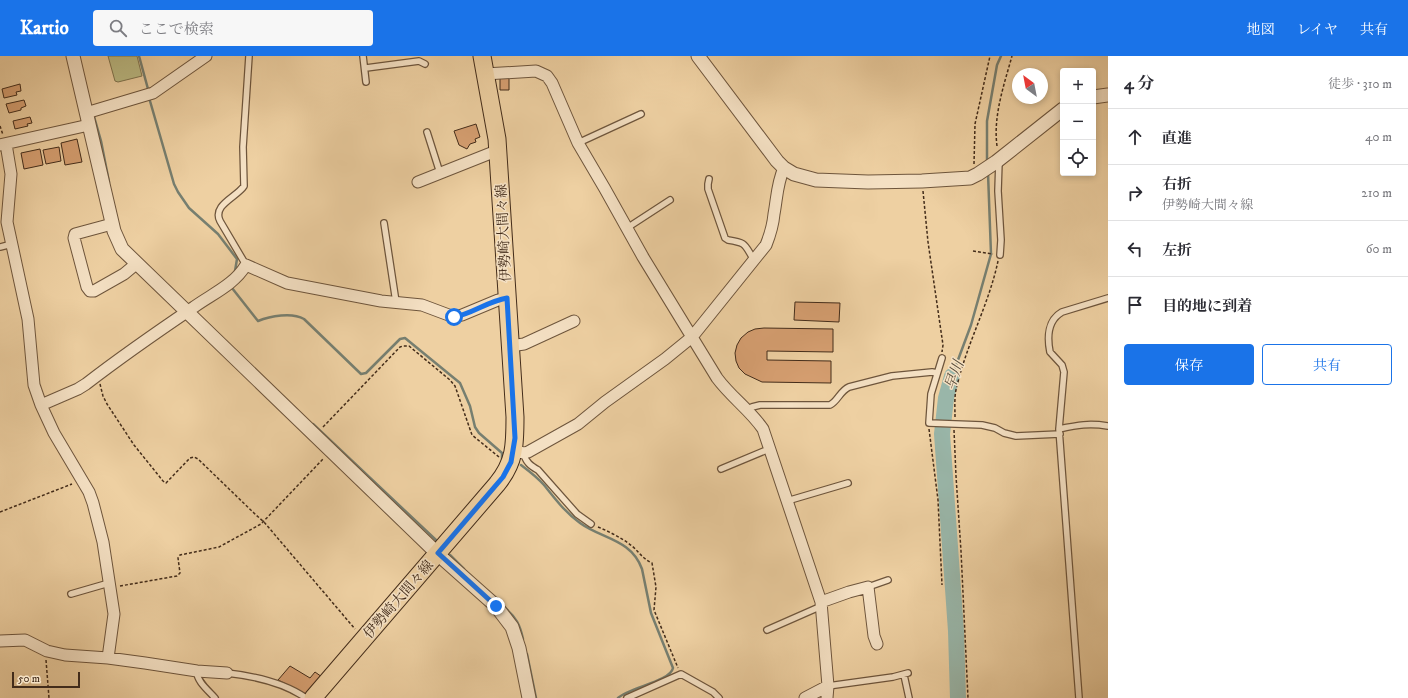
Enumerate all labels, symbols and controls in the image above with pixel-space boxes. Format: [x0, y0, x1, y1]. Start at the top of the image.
search box [93, 10, 373, 46]
text: Kartio [20, 17, 69, 40]
icon: search [107, 17, 129, 39]
text: ここで検索 [139, 20, 214, 39]
text: 地図 [1247, 21, 1275, 39]
text: レイヤ [1297, 21, 1338, 39]
text: 共有 [1360, 21, 1388, 39]
north arrow [1012, 68, 1048, 104]
map controls [1060, 68, 1096, 176]
button: + [1060, 68, 1096, 104]
text: 4 分 [1124, 73, 1154, 95]
text: 徒歩 · 310 m [1328, 76, 1392, 92]
button: − [1060, 104, 1096, 140]
icon: ahead [1124, 126, 1146, 148]
text: 直進 [1162, 129, 1192, 148]
text: 40 m [1365, 129, 1392, 145]
button: locate [1060, 140, 1096, 176]
text: 右折 [1162, 175, 1192, 194]
icon: right [1124, 182, 1146, 204]
street label: 伊勢崎大間々線 [492, 184, 516, 282]
text: 210 m [1361, 185, 1392, 201]
text: 伊勢崎大間々線 [1162, 197, 1253, 213]
icon: left [1124, 238, 1146, 260]
text: 左折 [1162, 241, 1192, 260]
text: 60 m [1366, 241, 1392, 257]
icon: arrive [1124, 294, 1146, 316]
text: 目的地に到着 [1162, 297, 1252, 316]
route start [445, 308, 463, 326]
button: 保存 [1124, 344, 1254, 385]
button: 共有 [1262, 344, 1392, 385]
water label: 早川 [941, 356, 969, 392]
street label: 伊勢崎大間々線 [360, 557, 438, 643]
route end [487, 597, 505, 615]
scale bar [12, 670, 80, 689]
text: 50 m [18, 672, 40, 686]

